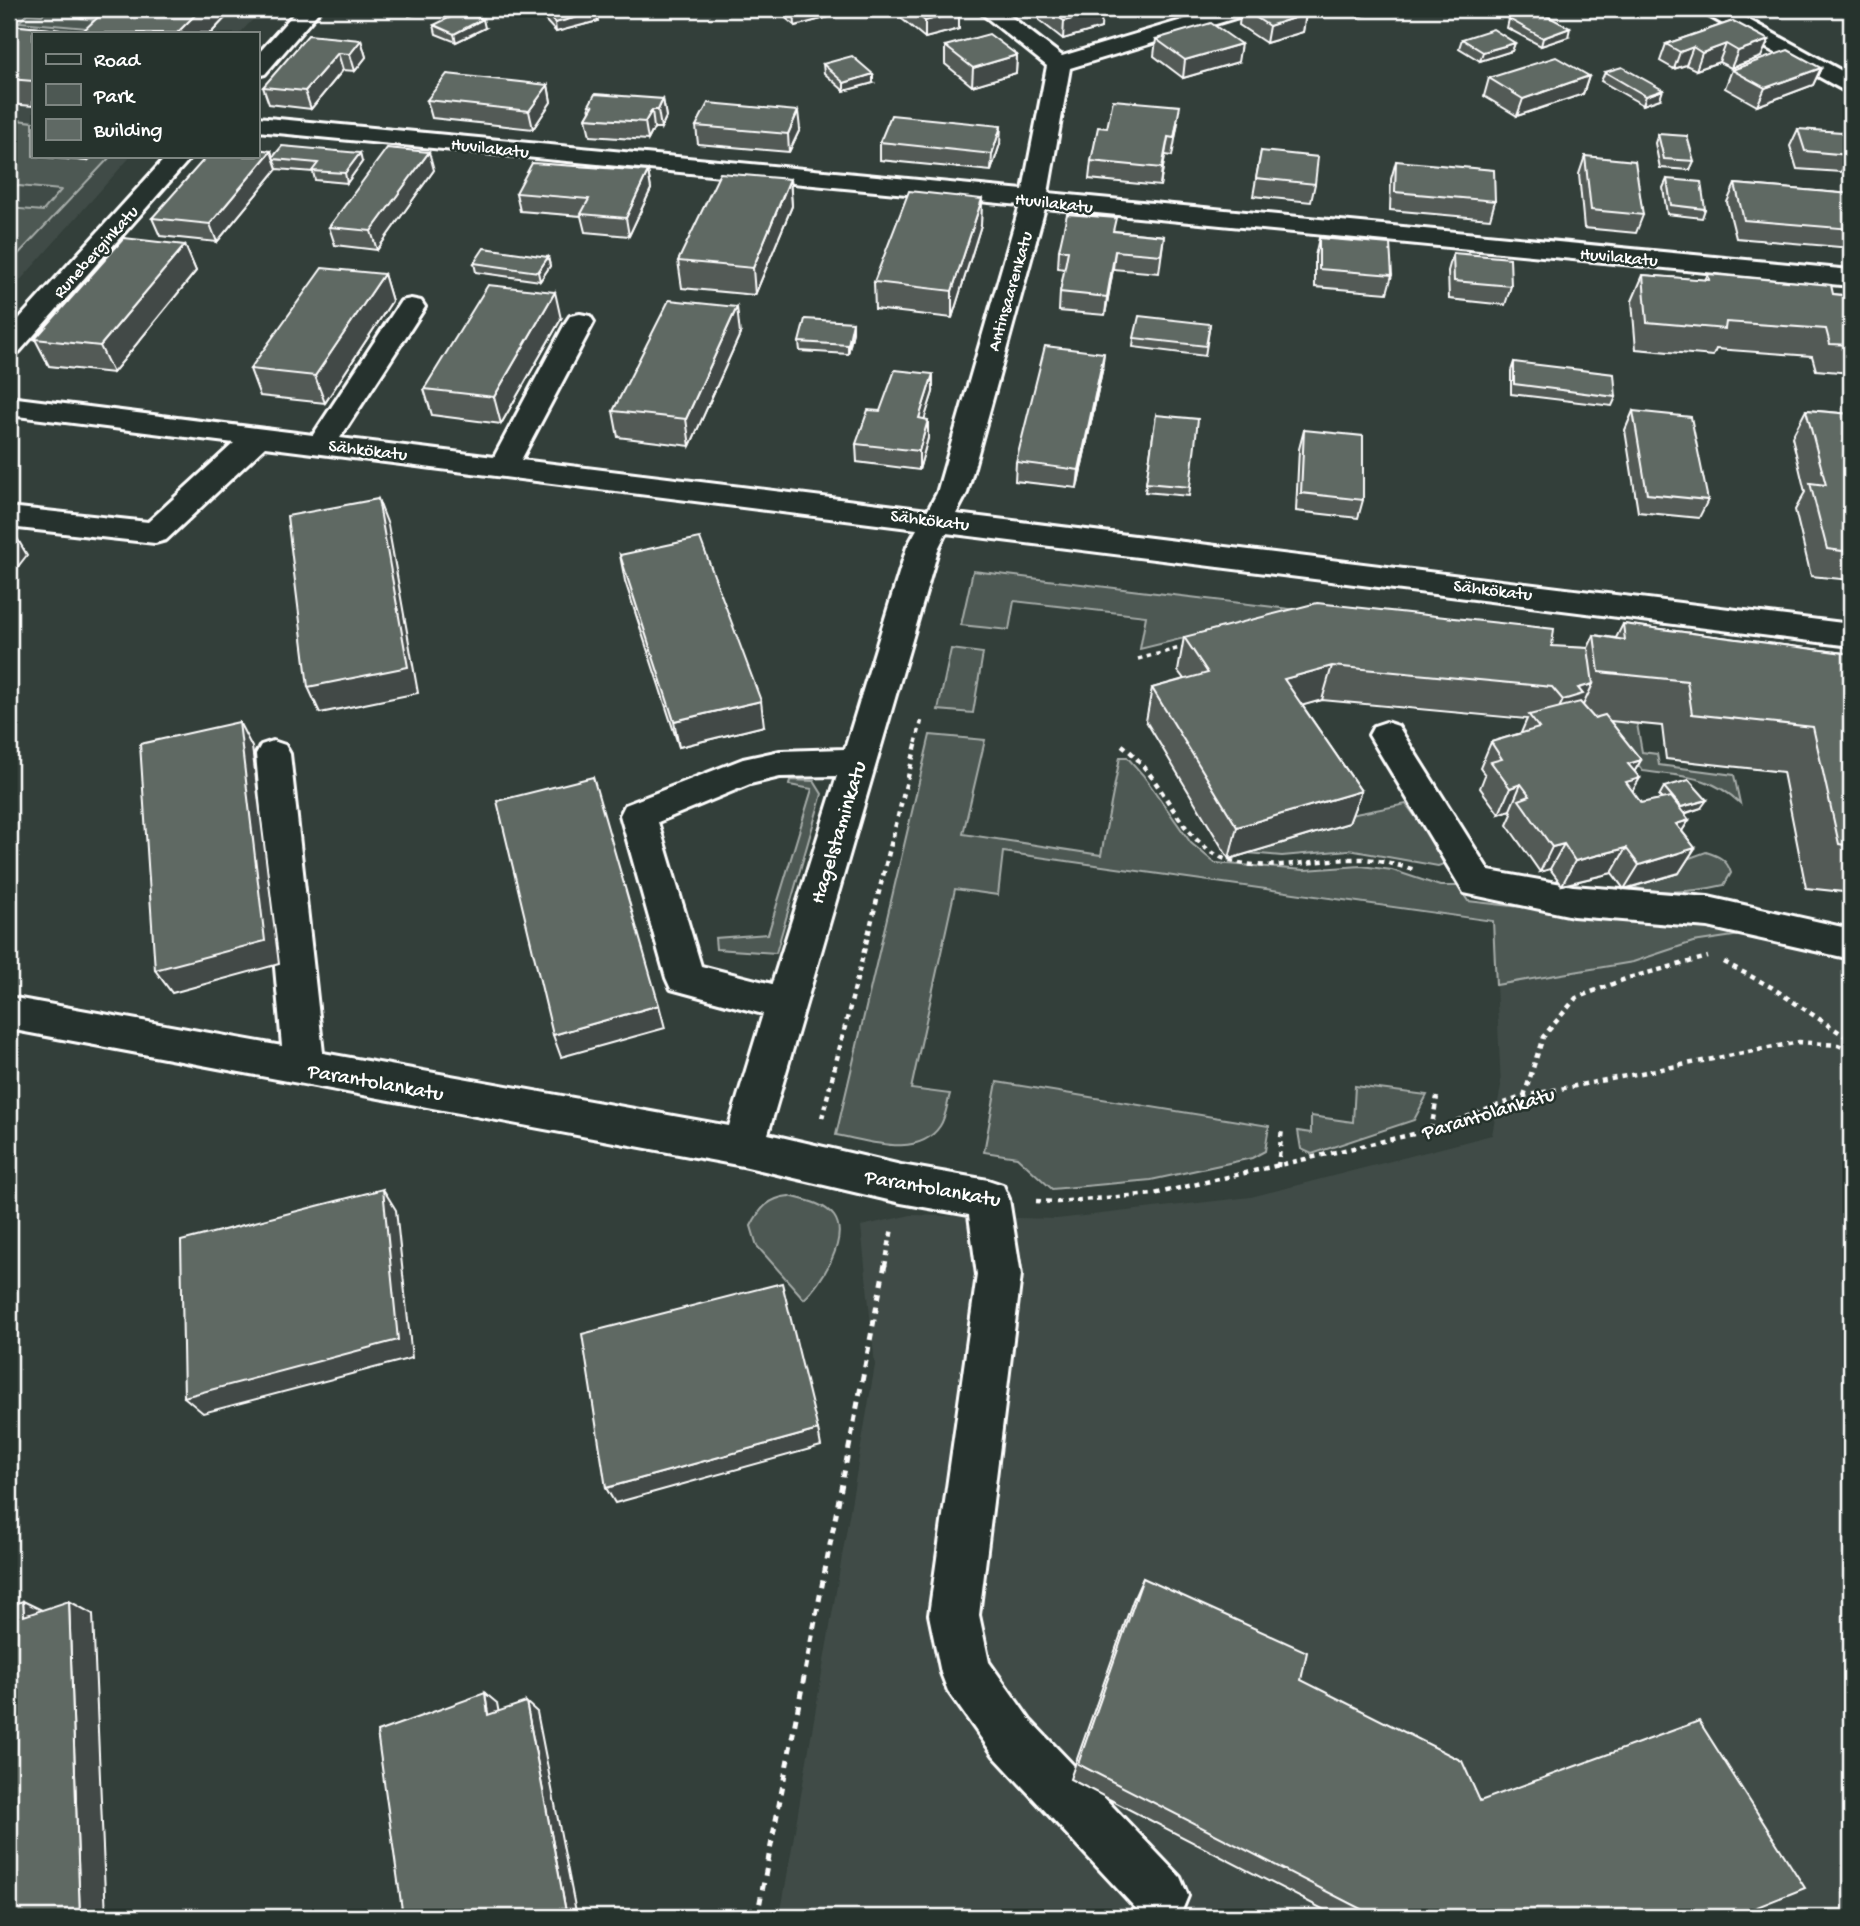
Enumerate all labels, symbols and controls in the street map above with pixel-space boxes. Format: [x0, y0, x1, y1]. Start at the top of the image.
legend [32, 32, 259, 158]
text: Road [94, 50, 142, 75]
text: Park [93, 86, 137, 111]
text: Building [93, 120, 163, 145]
street label: Huvilakatu [450, 135, 530, 164]
street label: Huvilakatu [1014, 190, 1094, 219]
street label: Runeberginkatu [50, 202, 144, 303]
street label: Antinsaarenkatu [984, 229, 1039, 354]
street label: Huvilakatu [1579, 245, 1659, 272]
street label: Sähkökatu [327, 436, 409, 467]
street label: Sähkökatu [889, 506, 971, 537]
street label: Sähkökatu [1452, 576, 1534, 607]
street label: Hagelstaminkatu [807, 759, 874, 907]
street label: Parantolankatu [305, 1060, 445, 1109]
street label: Parantolankatu [1419, 1083, 1559, 1148]
street label: Parantolankatu [862, 1166, 1002, 1215]

